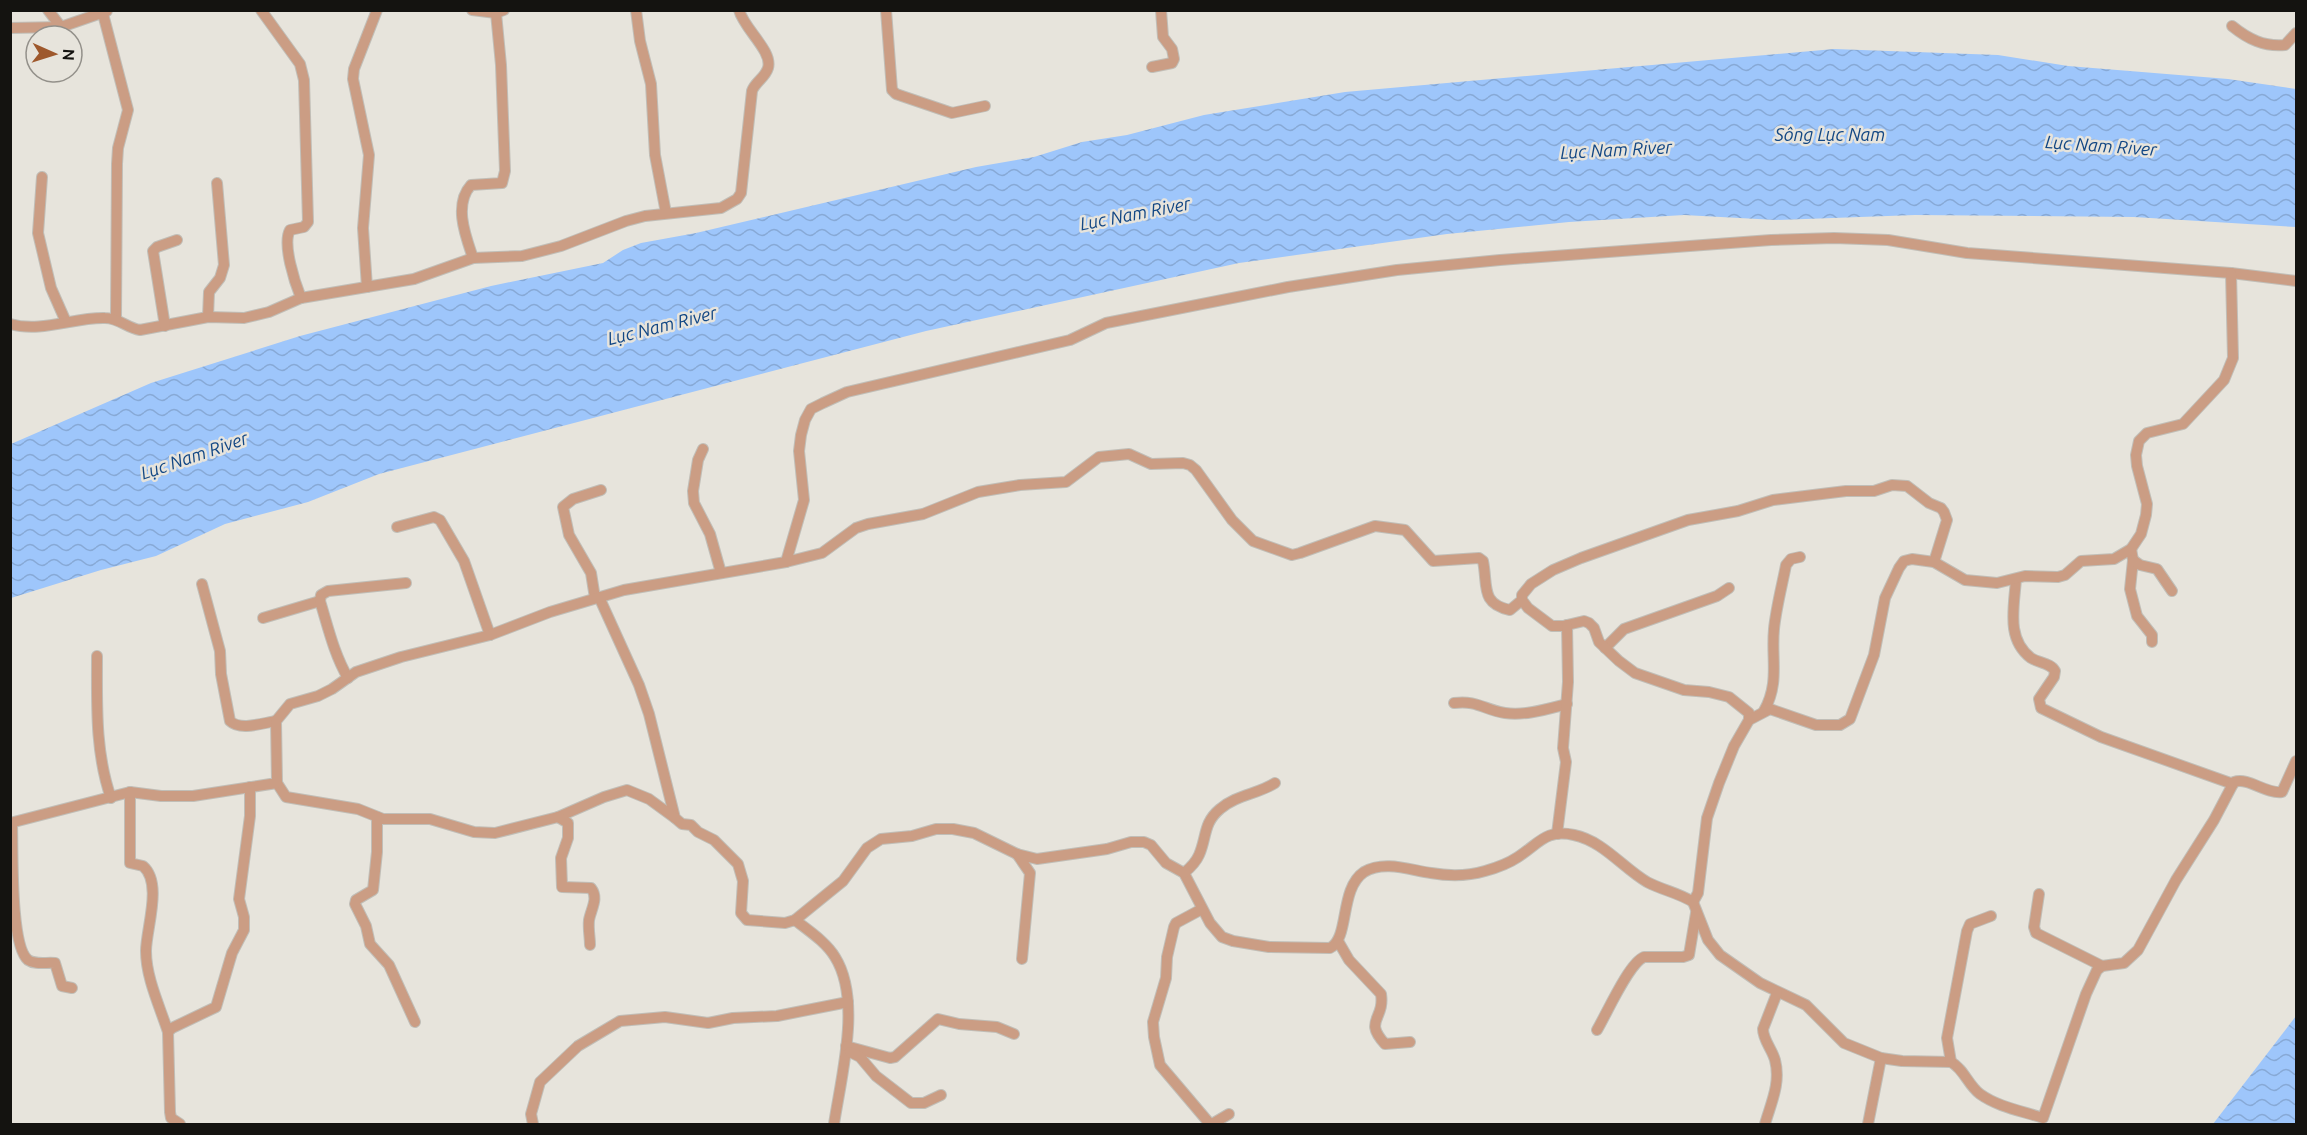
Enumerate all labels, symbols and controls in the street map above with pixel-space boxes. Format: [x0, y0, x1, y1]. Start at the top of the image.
north arrow [24, 24, 84, 84]
text: N [60, 48, 78, 61]
water label: Sông Lục Nam [1774, 124, 1885, 144]
water label: Lục Nam River [2044, 131, 2159, 159]
water label: Lục Nam River [1560, 136, 1674, 162]
water label: Lục Nam River [1078, 192, 1193, 234]
water label: Lục Nam River [605, 301, 720, 348]
water label: Lục Nam River [138, 427, 251, 483]

